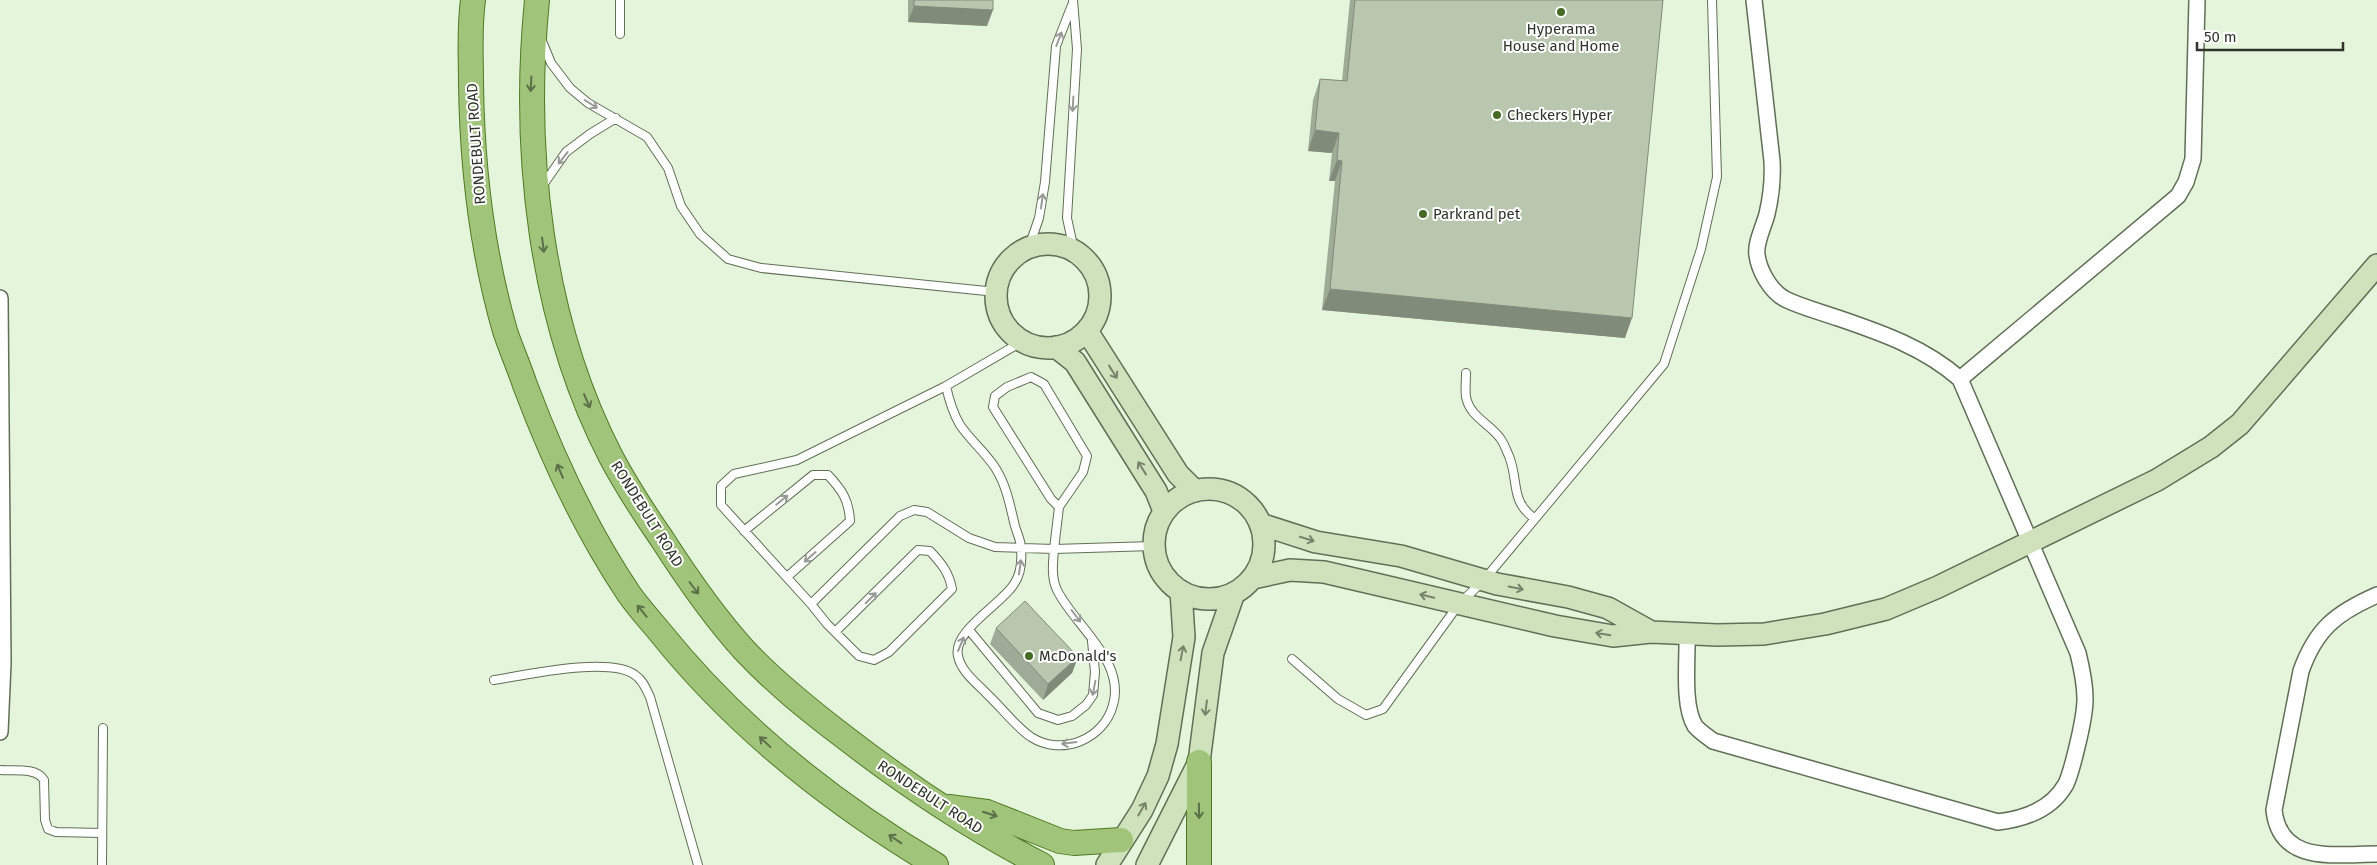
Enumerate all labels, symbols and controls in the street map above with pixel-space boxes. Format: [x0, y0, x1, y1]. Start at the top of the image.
marker: Hyperama House and Home [1555, 6, 1567, 18]
place label: Hyperama House and Home [1503, 20, 1619, 55]
scale bar [2197, 20, 2343, 52]
text: 50 m [2204, 28, 2237, 46]
one-way arrow [1055, 32, 1064, 47]
one-way arrow [527, 75, 536, 91]
street label: RONDEBULT ROAD [463, 83, 489, 205]
one-way arrow [1069, 96, 1078, 112]
one-way arrow [584, 100, 598, 110]
place label: Checkers Hyper [1507, 106, 1612, 124]
marker: Checkers Hyper [1491, 109, 1503, 121]
one-way arrow [558, 151, 569, 164]
one-way arrow [1037, 193, 1047, 209]
place label: Parkrand pet [1433, 205, 1521, 223]
marker: Parkrand pet [1417, 208, 1429, 220]
one-way arrow [538, 237, 548, 253]
one-way arrow [1108, 365, 1118, 379]
one-way arrow [583, 393, 593, 408]
street label: RONDEBULT ROAD [607, 458, 687, 570]
one-way arrow [1136, 462, 1146, 476]
one-way arrow [555, 463, 564, 478]
one-way arrow [775, 494, 788, 505]
one-way arrow [1298, 535, 1314, 544]
one-way arrow [804, 551, 817, 563]
one-way arrow [1015, 559, 1025, 575]
one-way arrow [688, 581, 699, 594]
one-way arrow [1507, 584, 1523, 594]
one-way arrow [1419, 591, 1435, 601]
one-way arrow [864, 592, 877, 604]
one-way arrow [637, 604, 648, 617]
one-way arrow [1071, 609, 1081, 623]
one-way arrow [1595, 628, 1611, 638]
one-way arrow [956, 637, 966, 652]
one-way arrow [1177, 645, 1187, 661]
place label: McDonald's [1039, 647, 1117, 665]
marker: McDonald's [1023, 650, 1035, 662]
one-way arrow [1088, 679, 1098, 695]
one-way arrow [1200, 700, 1210, 716]
one-way arrow [759, 736, 771, 748]
one-way arrow [1062, 738, 1078, 748]
street label: RONDEBULT ROAD [874, 756, 986, 838]
one-way arrow [1137, 802, 1147, 817]
one-way arrow [1195, 803, 1204, 819]
one-way arrow [982, 809, 998, 819]
one-way arrow [888, 834, 902, 844]

